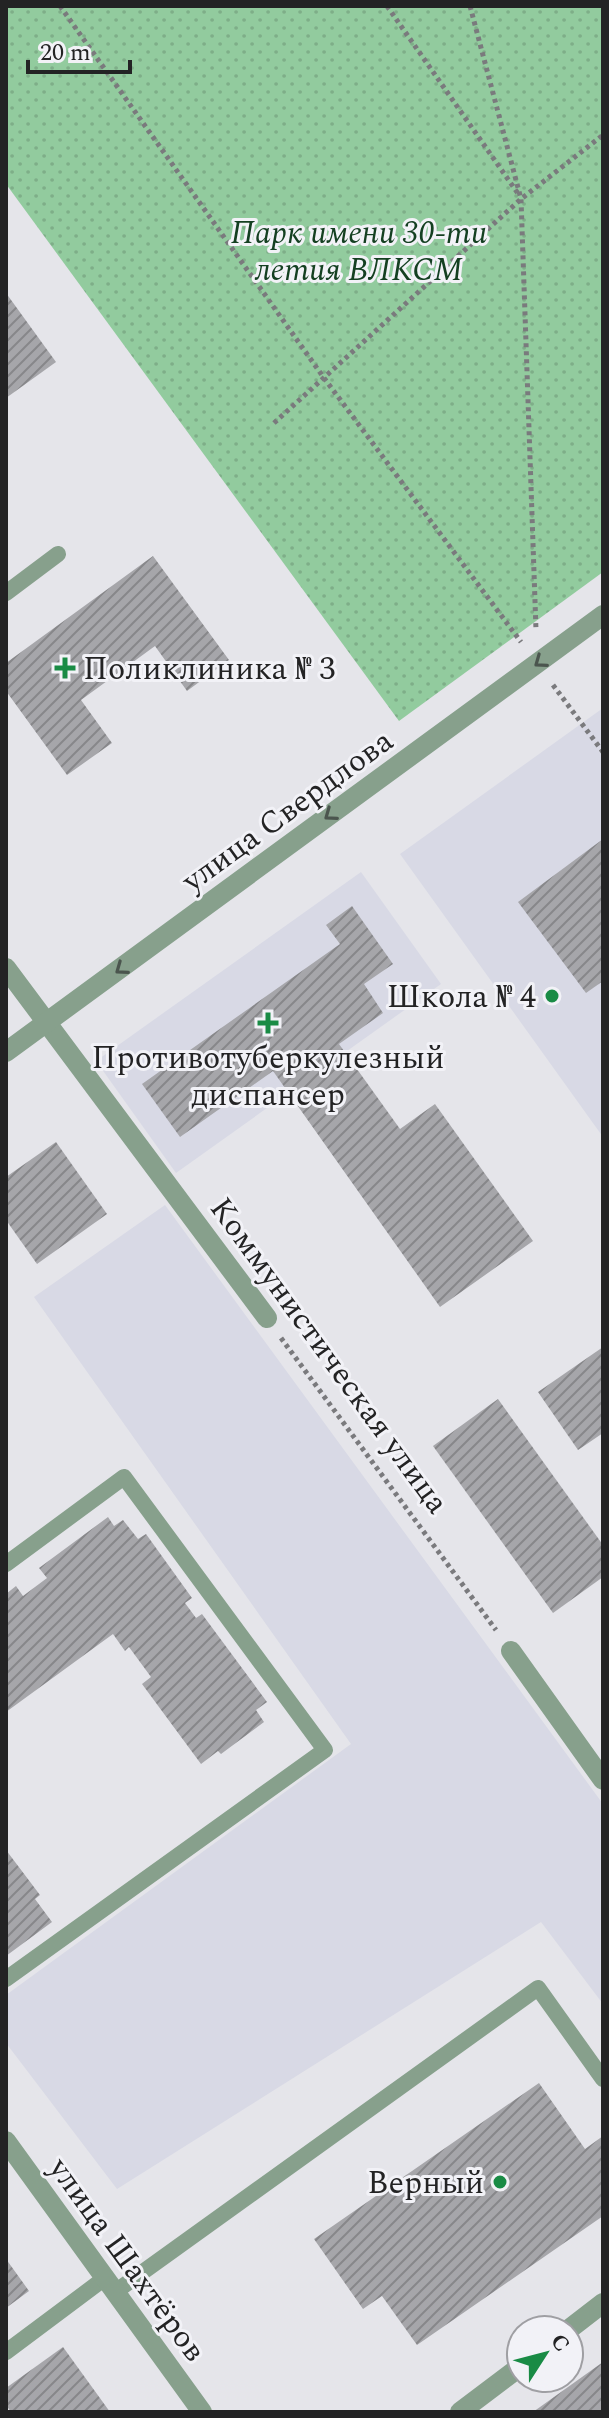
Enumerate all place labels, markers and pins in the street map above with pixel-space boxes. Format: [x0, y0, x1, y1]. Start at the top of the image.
place label: Поликлиника № 3 [83, 645, 335, 694]
marker: Поликлиника № 3 [54, 657, 76, 679]
place label: Школа № 4 [387, 973, 536, 1022]
marker: Школа № 4 [543, 987, 561, 1005]
marker: Противотуберкулезный диспансер [257, 1012, 279, 1034]
place label: Противотуберкулезный диспансер [92, 1034, 444, 1120]
place label: Верный [367, 2159, 484, 2208]
marker: Верный [491, 2173, 509, 2191]

